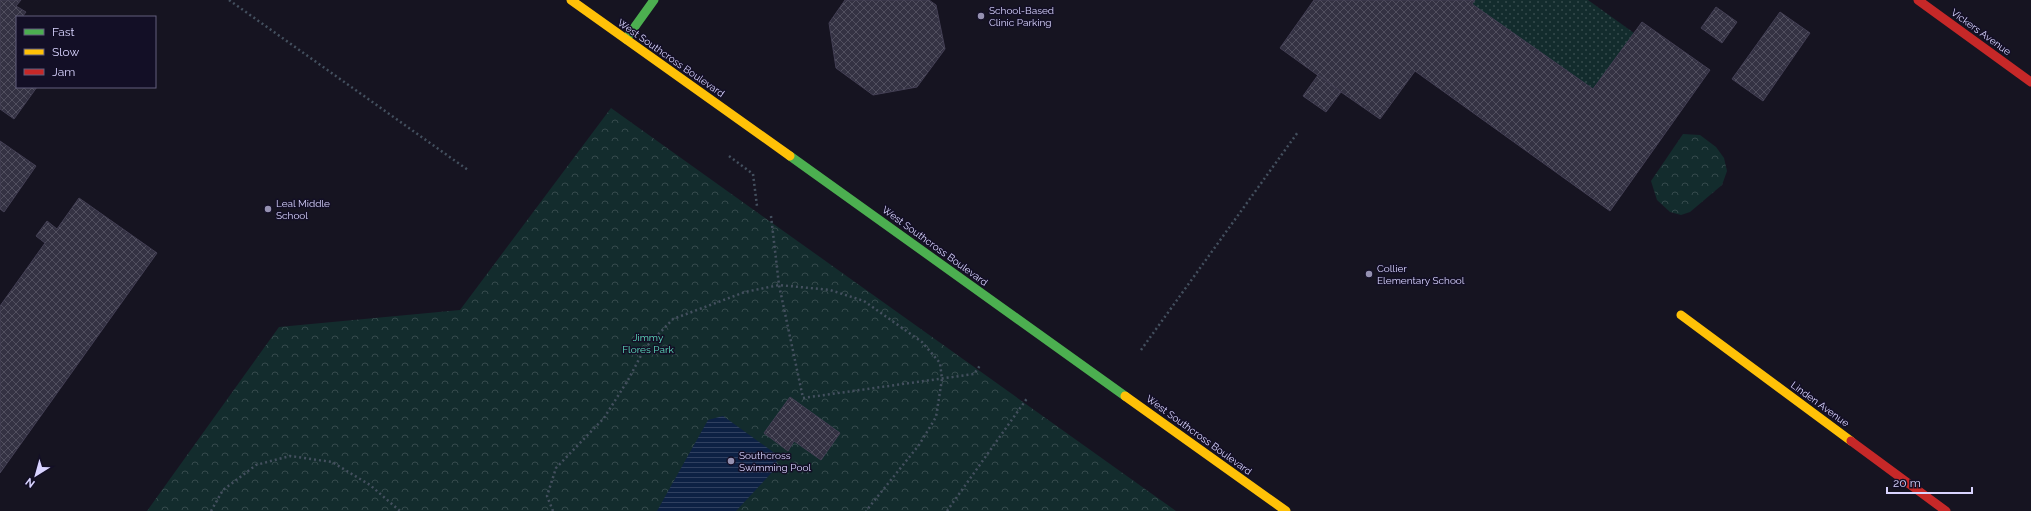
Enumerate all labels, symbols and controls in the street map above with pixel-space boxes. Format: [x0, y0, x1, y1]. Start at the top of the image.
place label: School-Based Clinic Parking [989, 5, 1054, 28]
street label: Vickers Avenue [1949, 7, 2013, 57]
marker: School-Based Clinic Parking [976, 11, 986, 21]
legend [16, 16, 156, 88]
street label: West Southcross Boulevard [616, 17, 726, 99]
text: Fast [52, 25, 75, 39]
text: Slow [52, 45, 79, 59]
text: Jam [52, 65, 75, 79]
place label: Leal Middle School [276, 198, 330, 221]
marker: Leal Middle School [263, 204, 273, 214]
street label: West Southcross Boulevard [880, 204, 990, 288]
place label: Collier Elementary School [1377, 263, 1465, 286]
marker: Collier Elementary School [1364, 269, 1374, 279]
park label: Jimmy Flores Park [622, 332, 674, 355]
street label: Linden Avenue [1789, 379, 1851, 429]
street label: West Southcross Boulevard [1144, 393, 1254, 477]
place label: Southcross Swimming Pool [739, 450, 811, 473]
north arrow [16, 455, 56, 495]
marker: Southcross Swimming Pool [726, 456, 736, 466]
scale bar [1887, 469, 1972, 495]
text: N [23, 475, 38, 490]
text: 20 m [1893, 476, 1921, 490]

